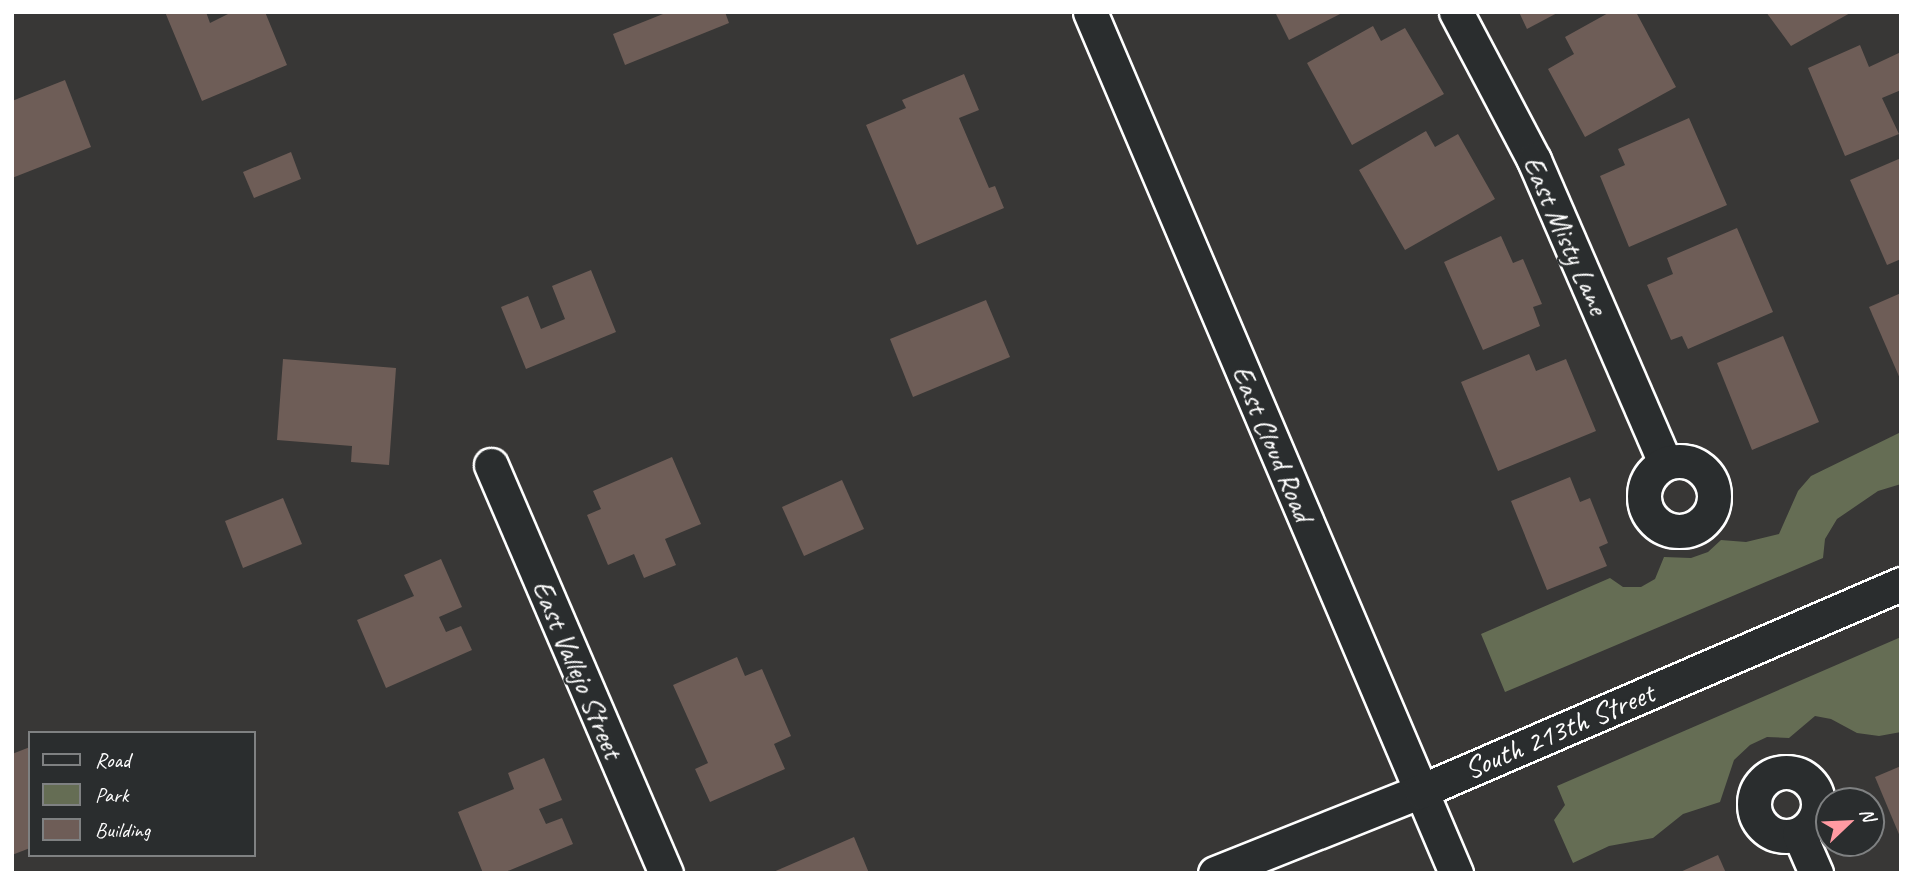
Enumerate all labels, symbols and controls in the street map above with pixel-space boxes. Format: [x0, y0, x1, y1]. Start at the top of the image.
street label: East Misty Lane [1515, 150, 1617, 320]
street label: East Cloud Road [1224, 359, 1322, 527]
street label: East Vallejo Street [524, 574, 632, 764]
street label: South 213th Street [1458, 675, 1660, 787]
legend [28, 731, 256, 857]
text: Road [95, 747, 130, 773]
text: Park [95, 782, 128, 808]
north arrow [1815, 787, 1885, 857]
text: N [1854, 804, 1881, 825]
text: Building [95, 817, 150, 843]

